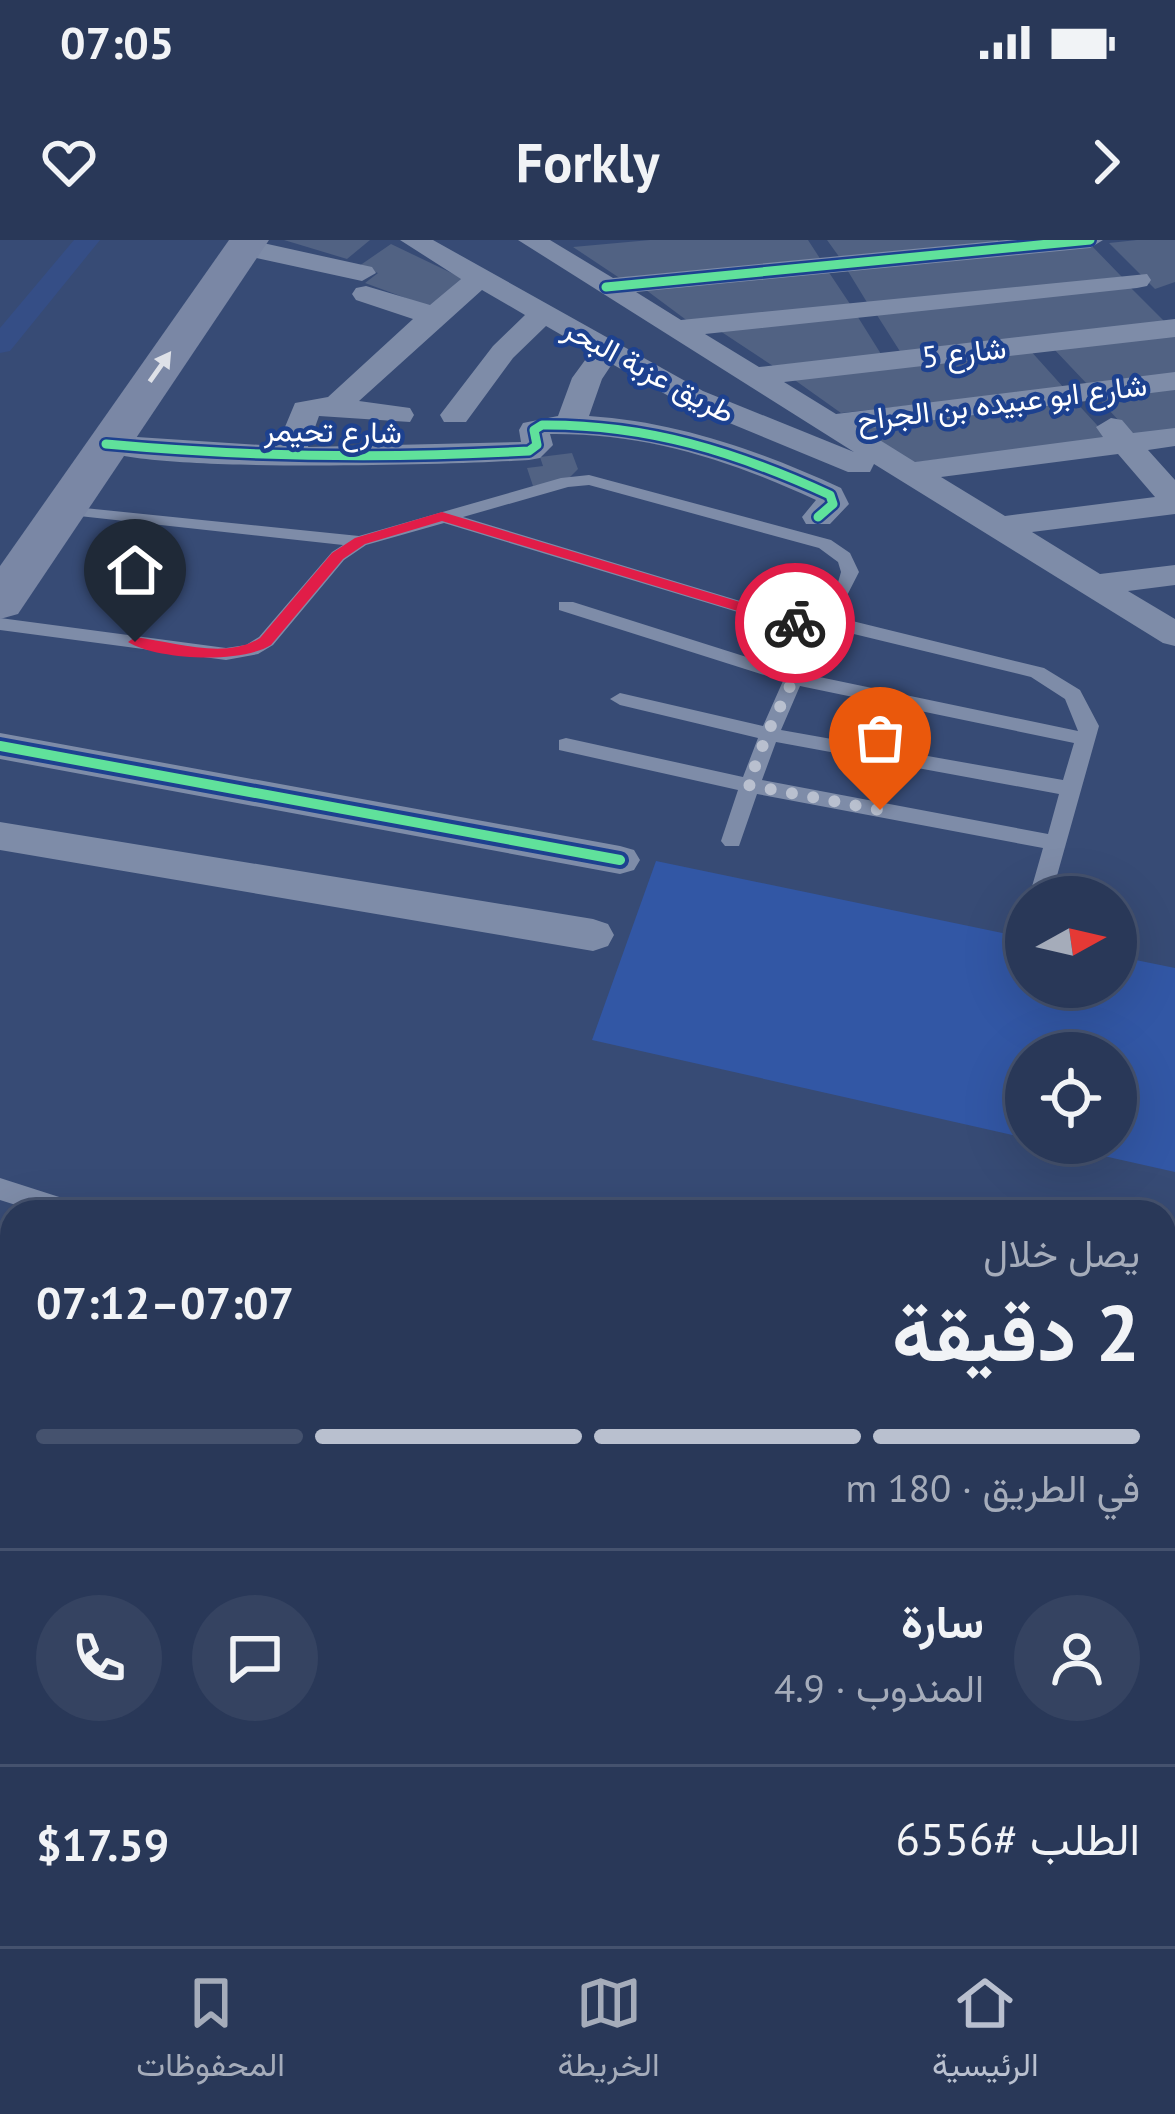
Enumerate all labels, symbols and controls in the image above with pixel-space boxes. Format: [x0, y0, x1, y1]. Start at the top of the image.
text: 07:05 [60, 13, 174, 71]
text: Forkly [516, 127, 659, 197]
icon: heart [36, 129, 102, 195]
icon: forward [1073, 129, 1139, 195]
street label: طريق عزبة البحر [556, 308, 742, 431]
street label: شارع 5 [919, 327, 1008, 378]
one-way arrow [148, 351, 171, 383]
street label: شارع ابو عبيده بن الجراح [855, 364, 1149, 441]
street label: شارع تحيمر [263, 410, 402, 453]
pin [84, 519, 186, 642]
icon: home [102, 537, 168, 603]
courier [735, 563, 855, 683]
icon: bike [762, 590, 828, 656]
pin [829, 687, 931, 810]
icon: bag [847, 705, 913, 771]
north arrow [1005, 876, 1137, 1008]
map controls [1005, 876, 1137, 1164]
button: locate [1005, 1032, 1137, 1164]
text: يصل خلال [983, 1227, 1140, 1278]
text: 07:07–07:12 [36, 1273, 294, 1331]
text: 2 دقيقة [892, 1282, 1140, 1383]
text: في الطريق · 180 m [845, 1462, 1140, 1513]
text: سارة [901, 1592, 984, 1650]
button: phone [36, 1595, 162, 1721]
button: chat [192, 1595, 318, 1721]
button: person [1014, 1595, 1140, 1721]
text: المندوب · 4.9 [774, 1662, 984, 1713]
text: الطلب #6556 [895, 1809, 1140, 1867]
text: $17.59 [36, 1815, 169, 1873]
tab: المحفوظات [136, 1970, 285, 2094]
tab: الخريطة [557, 1970, 660, 2094]
tab: الرئيسية [932, 1970, 1039, 2094]

